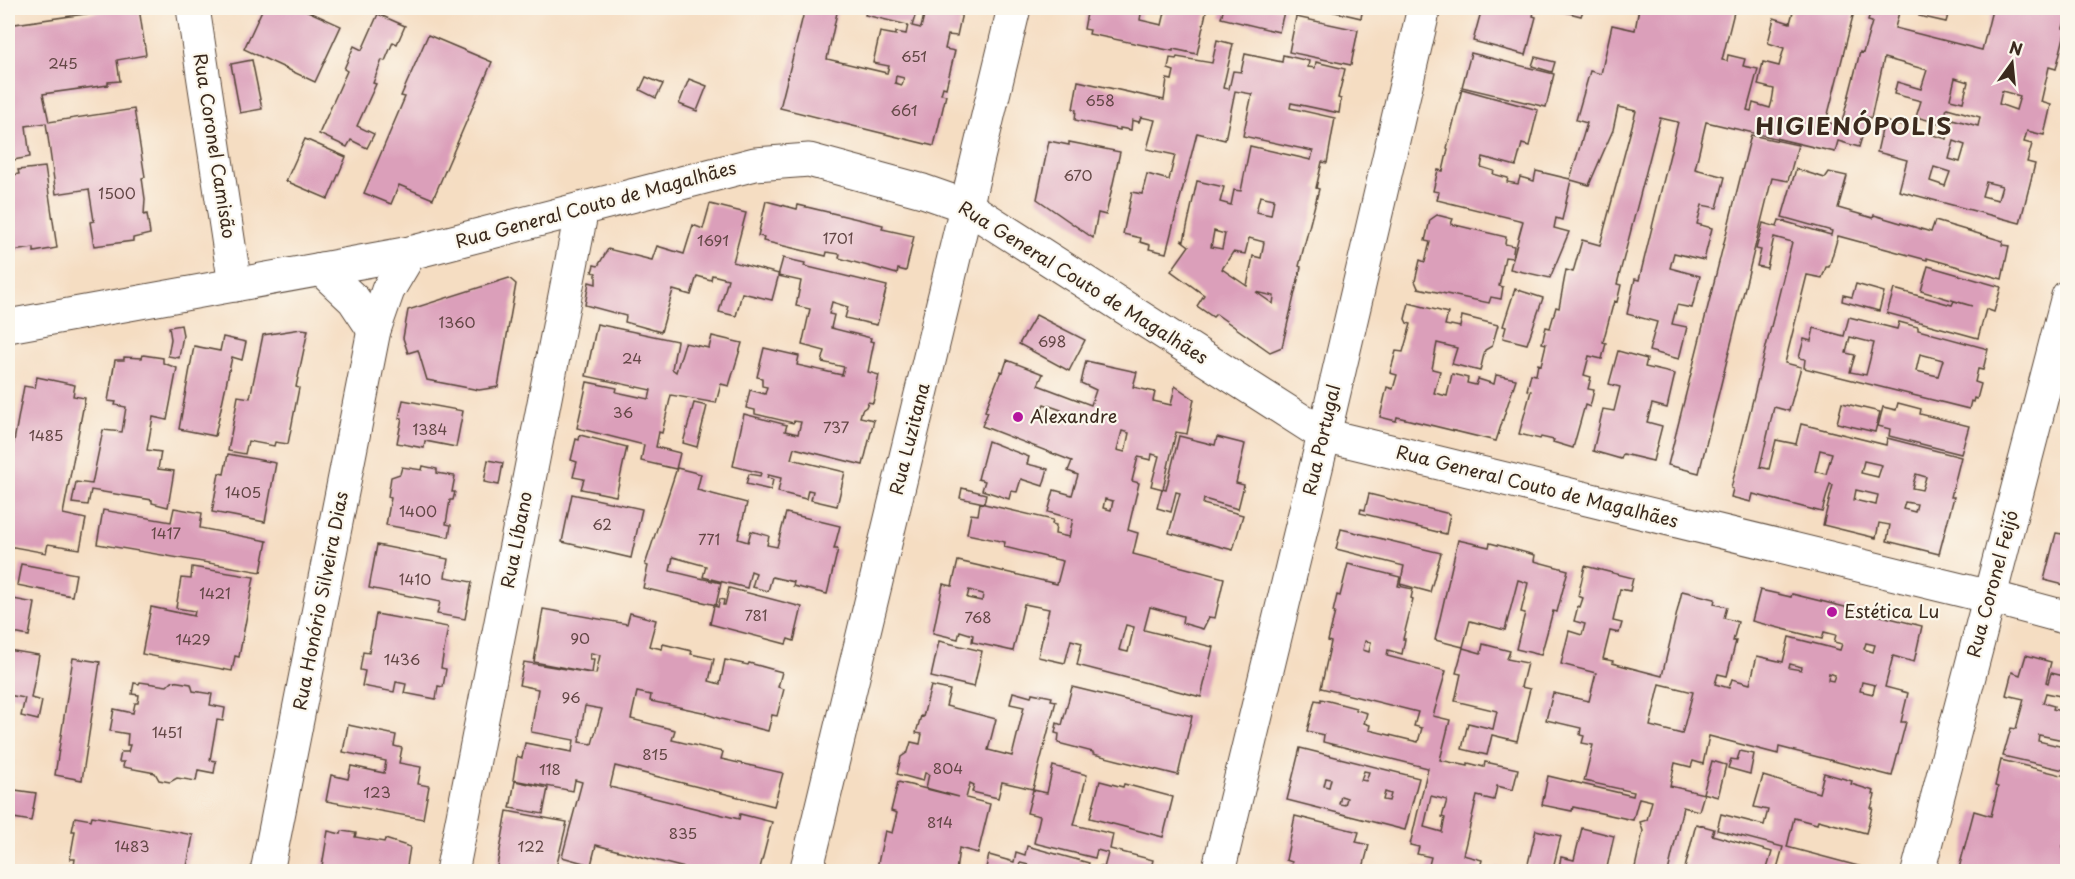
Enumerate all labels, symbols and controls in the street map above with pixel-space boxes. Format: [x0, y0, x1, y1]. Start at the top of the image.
north arrow [1982, 33, 2042, 93]
text: N [2007, 34, 2025, 61]
house number: 651 [901, 44, 927, 67]
house number: 245 [48, 51, 78, 74]
street label: Rua Coronel Camisão [187, 51, 243, 240]
house number: 658 [1085, 88, 1115, 111]
house number: 661 [890, 98, 918, 121]
district label: HIGIENÓPOLIS [1755, 107, 1953, 143]
street label: Rua General Couto de Magalhães [452, 153, 739, 254]
house number: 670 [1064, 163, 1093, 186]
house number: 1500 [98, 181, 136, 204]
street label: Rua General Couto de Magalhães [954, 193, 1214, 370]
house number: 1701 [823, 226, 853, 249]
house number: 1691 [697, 228, 729, 251]
house number: 1360 [438, 310, 476, 333]
house number: 698 [1038, 329, 1066, 352]
house number: 24 [622, 346, 642, 369]
street label: Rua Luzitana [882, 380, 936, 497]
street label: Rua Portugal [1295, 382, 1346, 498]
house number: 36 [613, 400, 633, 423]
place label: Alexandre [1030, 402, 1117, 429]
marker: Alexandre [1011, 410, 1025, 424]
house number: 737 [823, 415, 850, 438]
house number: 1384 [412, 417, 448, 440]
house number: 1485 [29, 423, 63, 446]
street label: Rua General Couto de Magalhães [1394, 437, 1681, 534]
house number: 1405 [225, 480, 261, 503]
street label: Rua Honório Silveira Dias [285, 489, 354, 713]
street label: Rua Líbano [493, 489, 538, 590]
house number: 1400 [399, 499, 437, 522]
street label: Rua Coronel Feijó [1959, 507, 2024, 660]
house number: 62 [592, 512, 612, 535]
house number: 1417 [151, 521, 181, 544]
house number: 771 [698, 527, 720, 550]
house number: 1410 [399, 567, 431, 590]
house number: 1421 [199, 581, 231, 604]
place label: Estética Lu [1844, 597, 1939, 624]
house number: 781 [744, 603, 768, 626]
house number: 768 [964, 605, 992, 628]
marker: Estética Lu [1825, 605, 1839, 619]
house number: 90 [570, 626, 590, 649]
house number: 1429 [176, 627, 210, 650]
house number: 1436 [384, 647, 420, 670]
house number: 96 [562, 685, 581, 708]
house number: 1451 [152, 720, 182, 743]
house number: 815 [642, 742, 668, 765]
house number: 804 [933, 756, 963, 779]
house number: 118 [539, 757, 561, 780]
house number: 123 [363, 780, 391, 803]
house number: 814 [927, 810, 953, 833]
house number: 835 [669, 821, 697, 844]
house number: 1483 [114, 834, 150, 857]
house number: 122 [518, 834, 544, 857]

